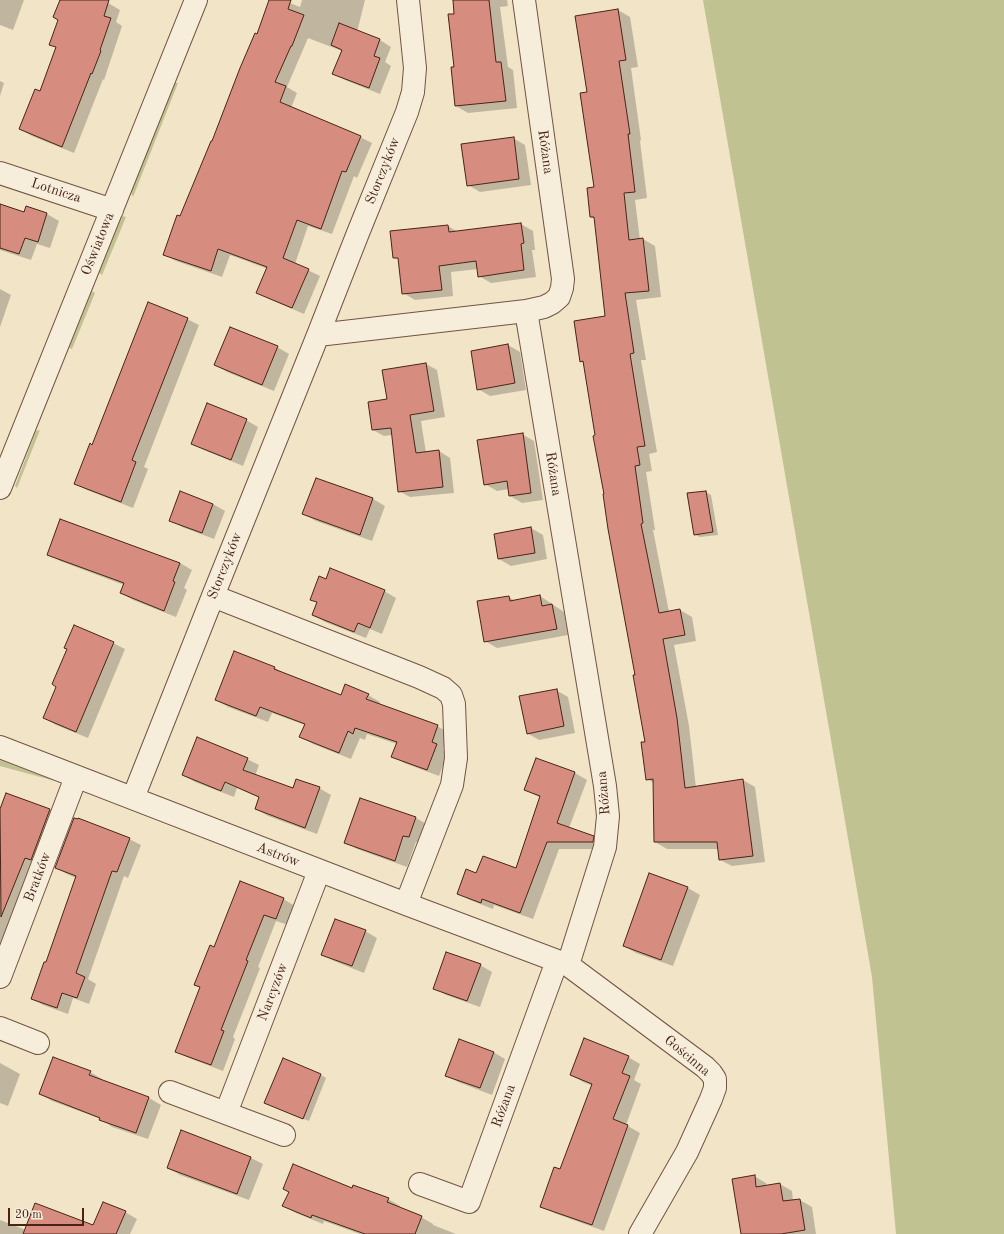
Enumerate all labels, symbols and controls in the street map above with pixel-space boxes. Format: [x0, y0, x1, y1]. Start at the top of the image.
street label: Różana [534, 129, 556, 175]
street label: Storczyków [362, 135, 404, 207]
street label: Lotnicza [29, 175, 83, 207]
street label: Oświatowa [78, 210, 118, 278]
street label: Różana [541, 451, 565, 497]
street label: Storczyków [204, 530, 246, 602]
street label: Różana [594, 770, 614, 816]
street label: Astrów [254, 839, 302, 871]
street label: Bratków [21, 850, 55, 904]
street label: Narcyzów [254, 961, 292, 1023]
street label: Gościnna [661, 1032, 713, 1080]
street label: Różana [488, 1082, 520, 1130]
scale bar [10, 1200, 86, 1226]
text: 20 m [15, 1209, 42, 1221]

